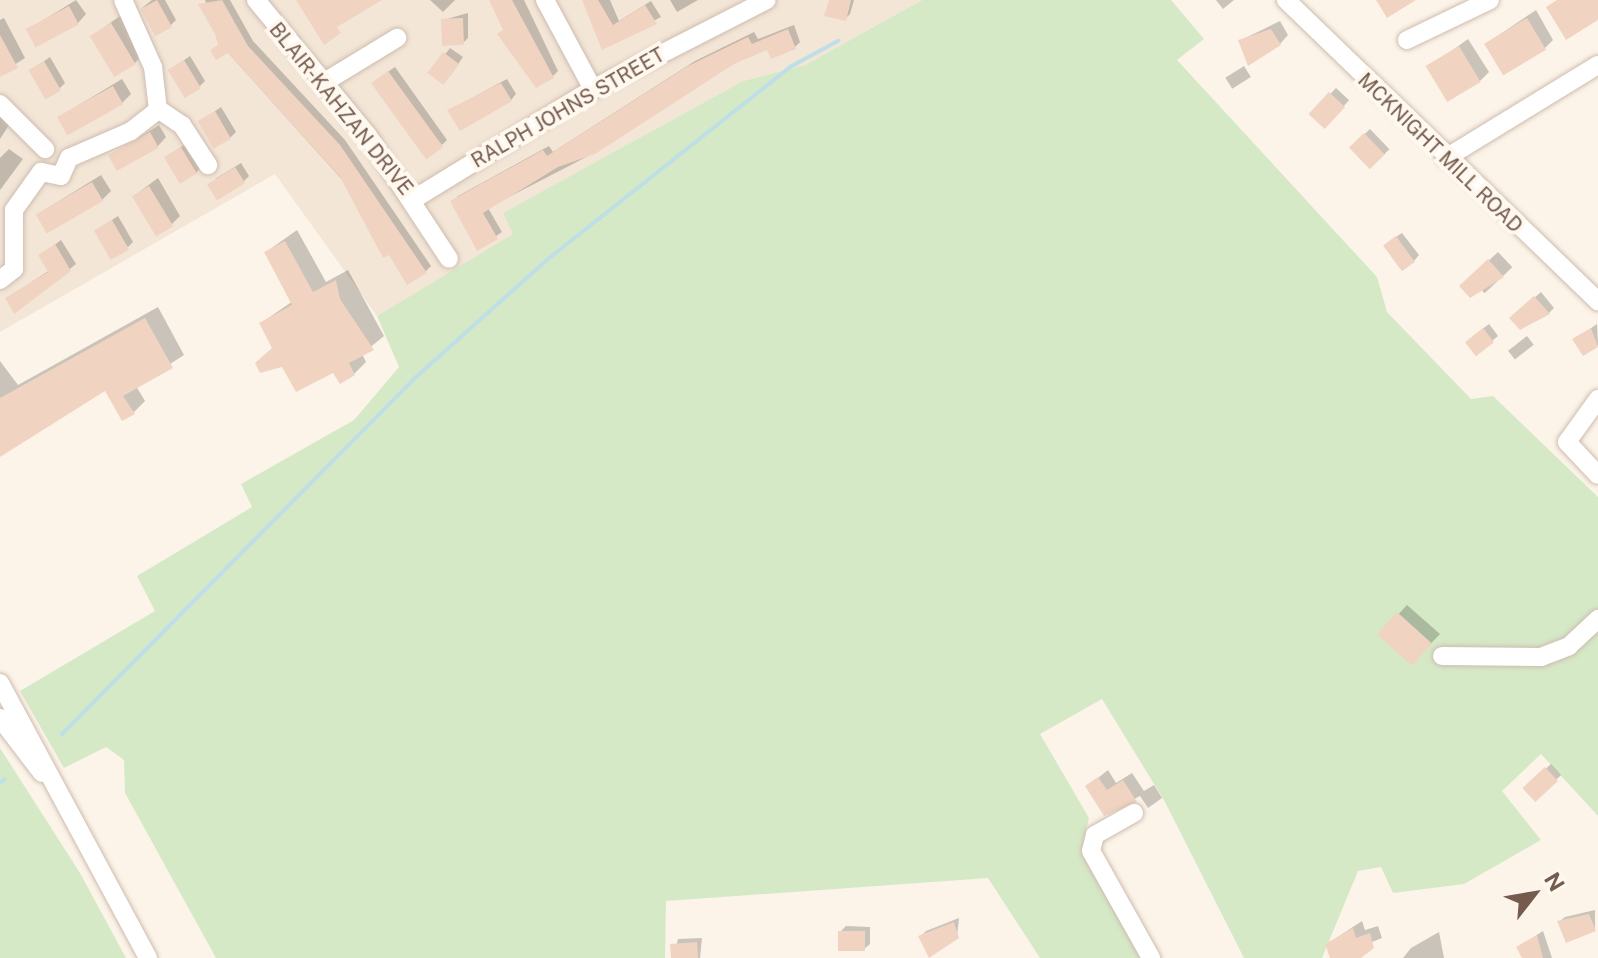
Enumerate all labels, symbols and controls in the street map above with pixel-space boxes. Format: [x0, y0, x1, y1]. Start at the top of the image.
street label: BLAIR-KAHZAN DRIVE [264, 18, 418, 200]
street label: RALPH JOHNS STREET [467, 43, 669, 173]
street label: MCKNIGHT MILL ROAD [1353, 68, 1527, 238]
north arrow [1494, 854, 1574, 934]
text: N [1539, 868, 1570, 896]

